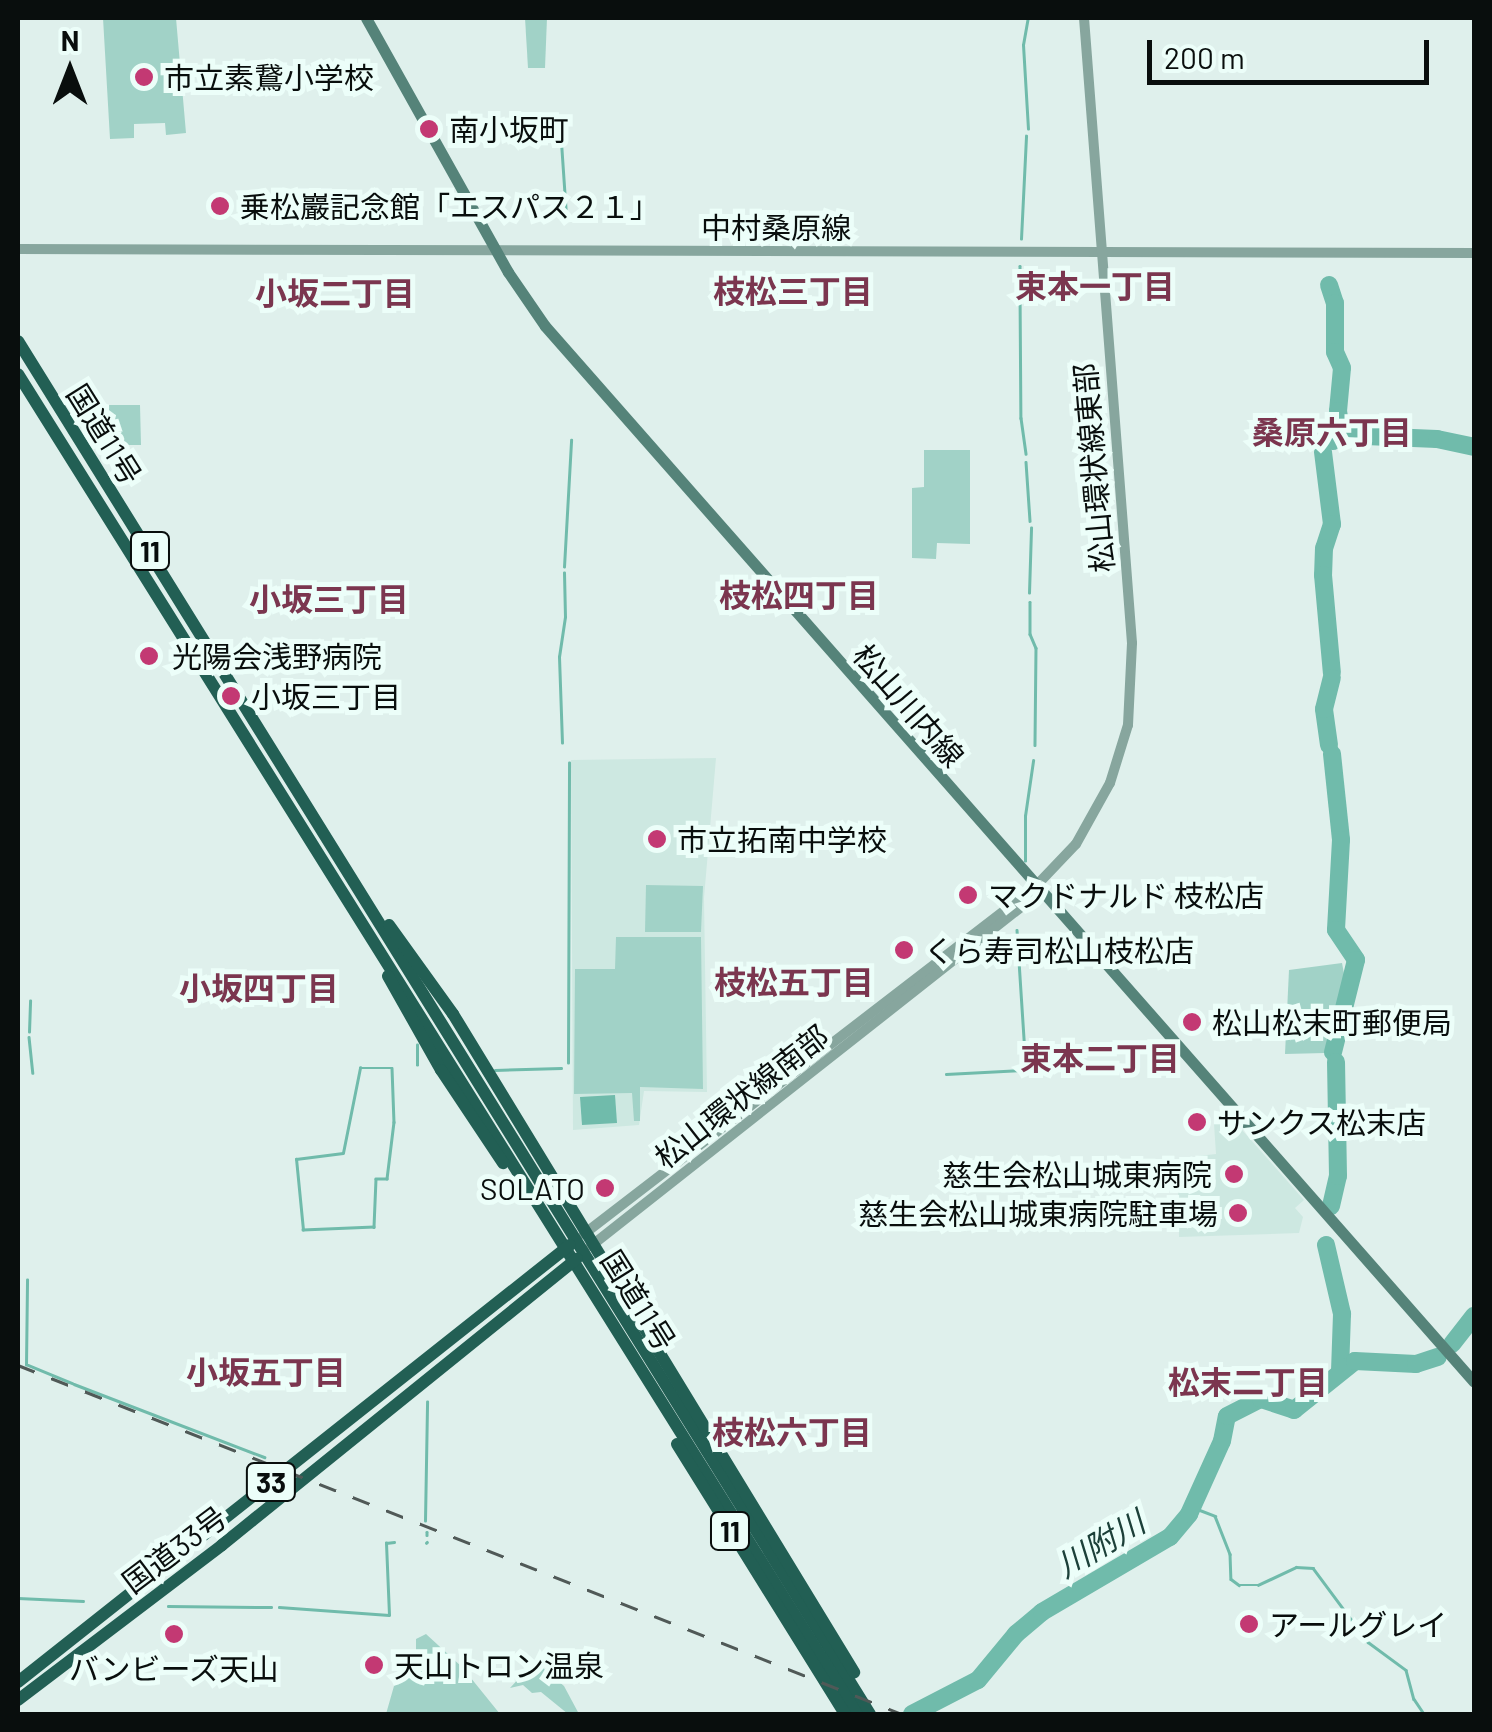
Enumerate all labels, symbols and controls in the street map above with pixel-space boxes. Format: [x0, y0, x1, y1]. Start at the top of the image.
north arrow [20, 20, 120, 120]
scale bar [1152, 20, 1434, 82]
text: N [61, 23, 79, 57]
text: 200 m [1164, 39, 1245, 75]
place label: 市立素鵞小学校 [164, 59, 374, 95]
marker: 市立素鵞小学校 [133, 66, 155, 88]
place label: 南小坂町 [449, 111, 569, 147]
marker: 南小坂町 [418, 118, 440, 140]
place label: 乗松巖記念館「エスパス２１」 [240, 188, 660, 224]
marker: 乗松巖記念館「エスパス２１」 [209, 195, 231, 217]
street label: 中村桑原線 [701, 209, 851, 245]
district label: 束本一丁目 [1015, 266, 1175, 304]
district label: 枝松三丁目 [713, 271, 873, 309]
district label: 小坂二丁目 [255, 273, 415, 311]
street label: 松山環状線東部 [1066, 362, 1120, 574]
street label: 国道11号 [60, 377, 150, 491]
district label: 桑原六丁目 [1252, 412, 1412, 450]
road number: 11 [128, 528, 172, 574]
district label: 枝松四丁目 [719, 575, 879, 613]
district label: 小坂三丁目 [249, 579, 409, 617]
street label: 松山川内線 [846, 637, 972, 773]
place label: 光陽会浅野病院 [172, 638, 382, 674]
marker: 光陽会浅野病院 [136, 643, 162, 669]
place label: 小坂三丁目 [251, 678, 401, 714]
marker: 小坂三丁目 [220, 685, 242, 707]
place label: 市立拓南中学校 [677, 821, 887, 857]
marker: 市立拓南中学校 [646, 828, 668, 850]
place label: マクドナルド 枝松店 [988, 877, 1264, 913]
marker: マクドナルド 枝松店 [957, 884, 979, 906]
place label: くら寿司松山枝松店 [924, 932, 1194, 968]
marker: くら寿司松山枝松店 [893, 939, 915, 961]
district label: 枝松五丁目 [714, 962, 874, 1000]
district label: 小坂四丁目 [179, 968, 339, 1006]
place label: 松山松末町郵便局 [1212, 1004, 1452, 1040]
marker: 松山松末町郵便局 [1181, 1011, 1203, 1033]
street label: 松山環状線南部 [647, 1017, 835, 1175]
district label: 束本二丁目 [1020, 1038, 1180, 1076]
place label: サンクス松末店 [1217, 1104, 1427, 1140]
marker: サンクス松末店 [1186, 1111, 1208, 1133]
place label: 慈生会松山城東病院 [942, 1156, 1212, 1192]
marker: 慈生会松山城東病院 [1221, 1161, 1247, 1187]
place label: SOLATO [480, 1170, 585, 1206]
marker: SOLATO [594, 1177, 616, 1199]
place label: 慈生会松山城東病院駐車場 [858, 1195, 1218, 1231]
marker: 慈生会松山城東病院駐車場 [1227, 1202, 1249, 1224]
street label: 国道11号 [594, 1243, 684, 1357]
district label: 小坂五丁目 [186, 1352, 346, 1390]
district label: 松末二丁目 [1168, 1362, 1328, 1400]
district label: 枝松六丁目 [712, 1412, 872, 1450]
road number: 33 [244, 1459, 298, 1505]
street label: 国道33号 [115, 1498, 233, 1600]
water label: 川附川 [1049, 1502, 1151, 1584]
road number: 11 [708, 1508, 752, 1554]
place label: アールグレイ [1269, 1606, 1447, 1642]
marker: アールグレイ [1238, 1613, 1260, 1635]
marker: バンビーズ天山 [163, 1623, 185, 1645]
place label: 天山トロン温泉 [394, 1647, 604, 1683]
place label: バンビーズ天山 [69, 1650, 279, 1686]
marker: 天山トロン温泉 [363, 1654, 385, 1676]

